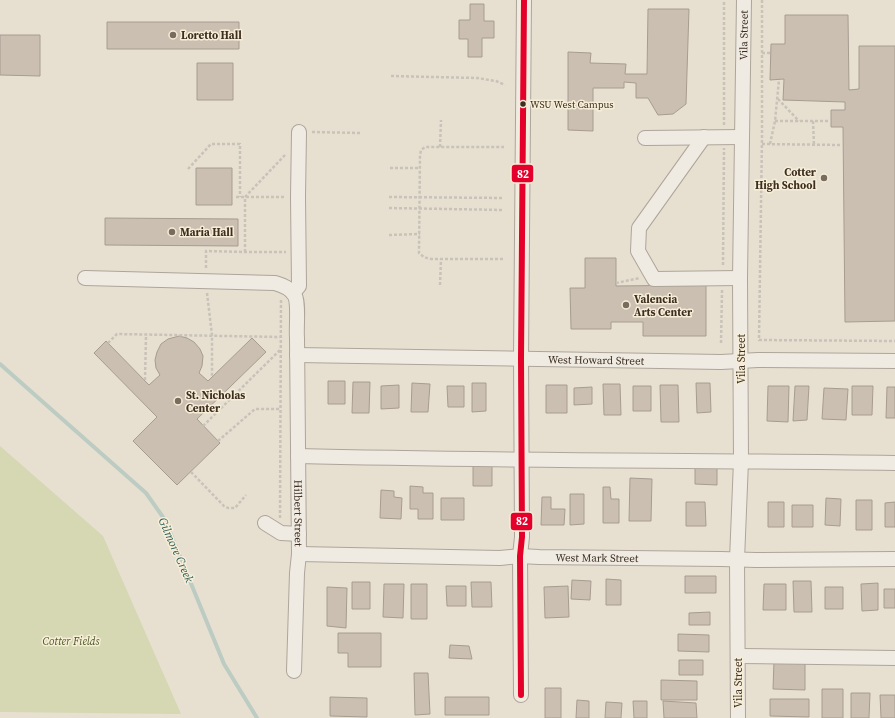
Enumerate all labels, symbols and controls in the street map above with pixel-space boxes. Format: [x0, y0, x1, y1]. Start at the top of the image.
street label: Vila Street [736, 9, 751, 60]
place label: Loretto Hall [181, 28, 242, 43]
marker: Loretto Hall [168, 30, 178, 40]
place label: WSU West Campus [530, 98, 614, 111]
marker: WSU West Campus [518, 99, 528, 109]
line badge: 82 [511, 164, 534, 183]
place label: Cotter High School [755, 165, 817, 193]
text: 82 [517, 167, 529, 182]
marker: Cotter High School [819, 173, 829, 183]
place label: Maria Hall [180, 225, 234, 240]
marker: Maria Hall [167, 227, 177, 237]
place label: Valencia Arts Center [634, 292, 693, 320]
marker: Valencia Arts Center [621, 300, 631, 310]
street label: Vila Street [734, 334, 749, 384]
street label: West Howard Street [548, 352, 645, 368]
place label: St. Nicholas Center [186, 388, 245, 416]
marker: St. Nicholas Center [173, 396, 183, 406]
street label: Hilbert Street [291, 480, 306, 547]
line badge: 82 [510, 512, 533, 531]
text: 82 [516, 514, 528, 529]
water label: Gilmore Creek [155, 515, 198, 585]
street label: West Mark Street [555, 550, 639, 566]
park label: Cotter Fields [42, 634, 100, 649]
street label: Vila Street [731, 658, 746, 708]

